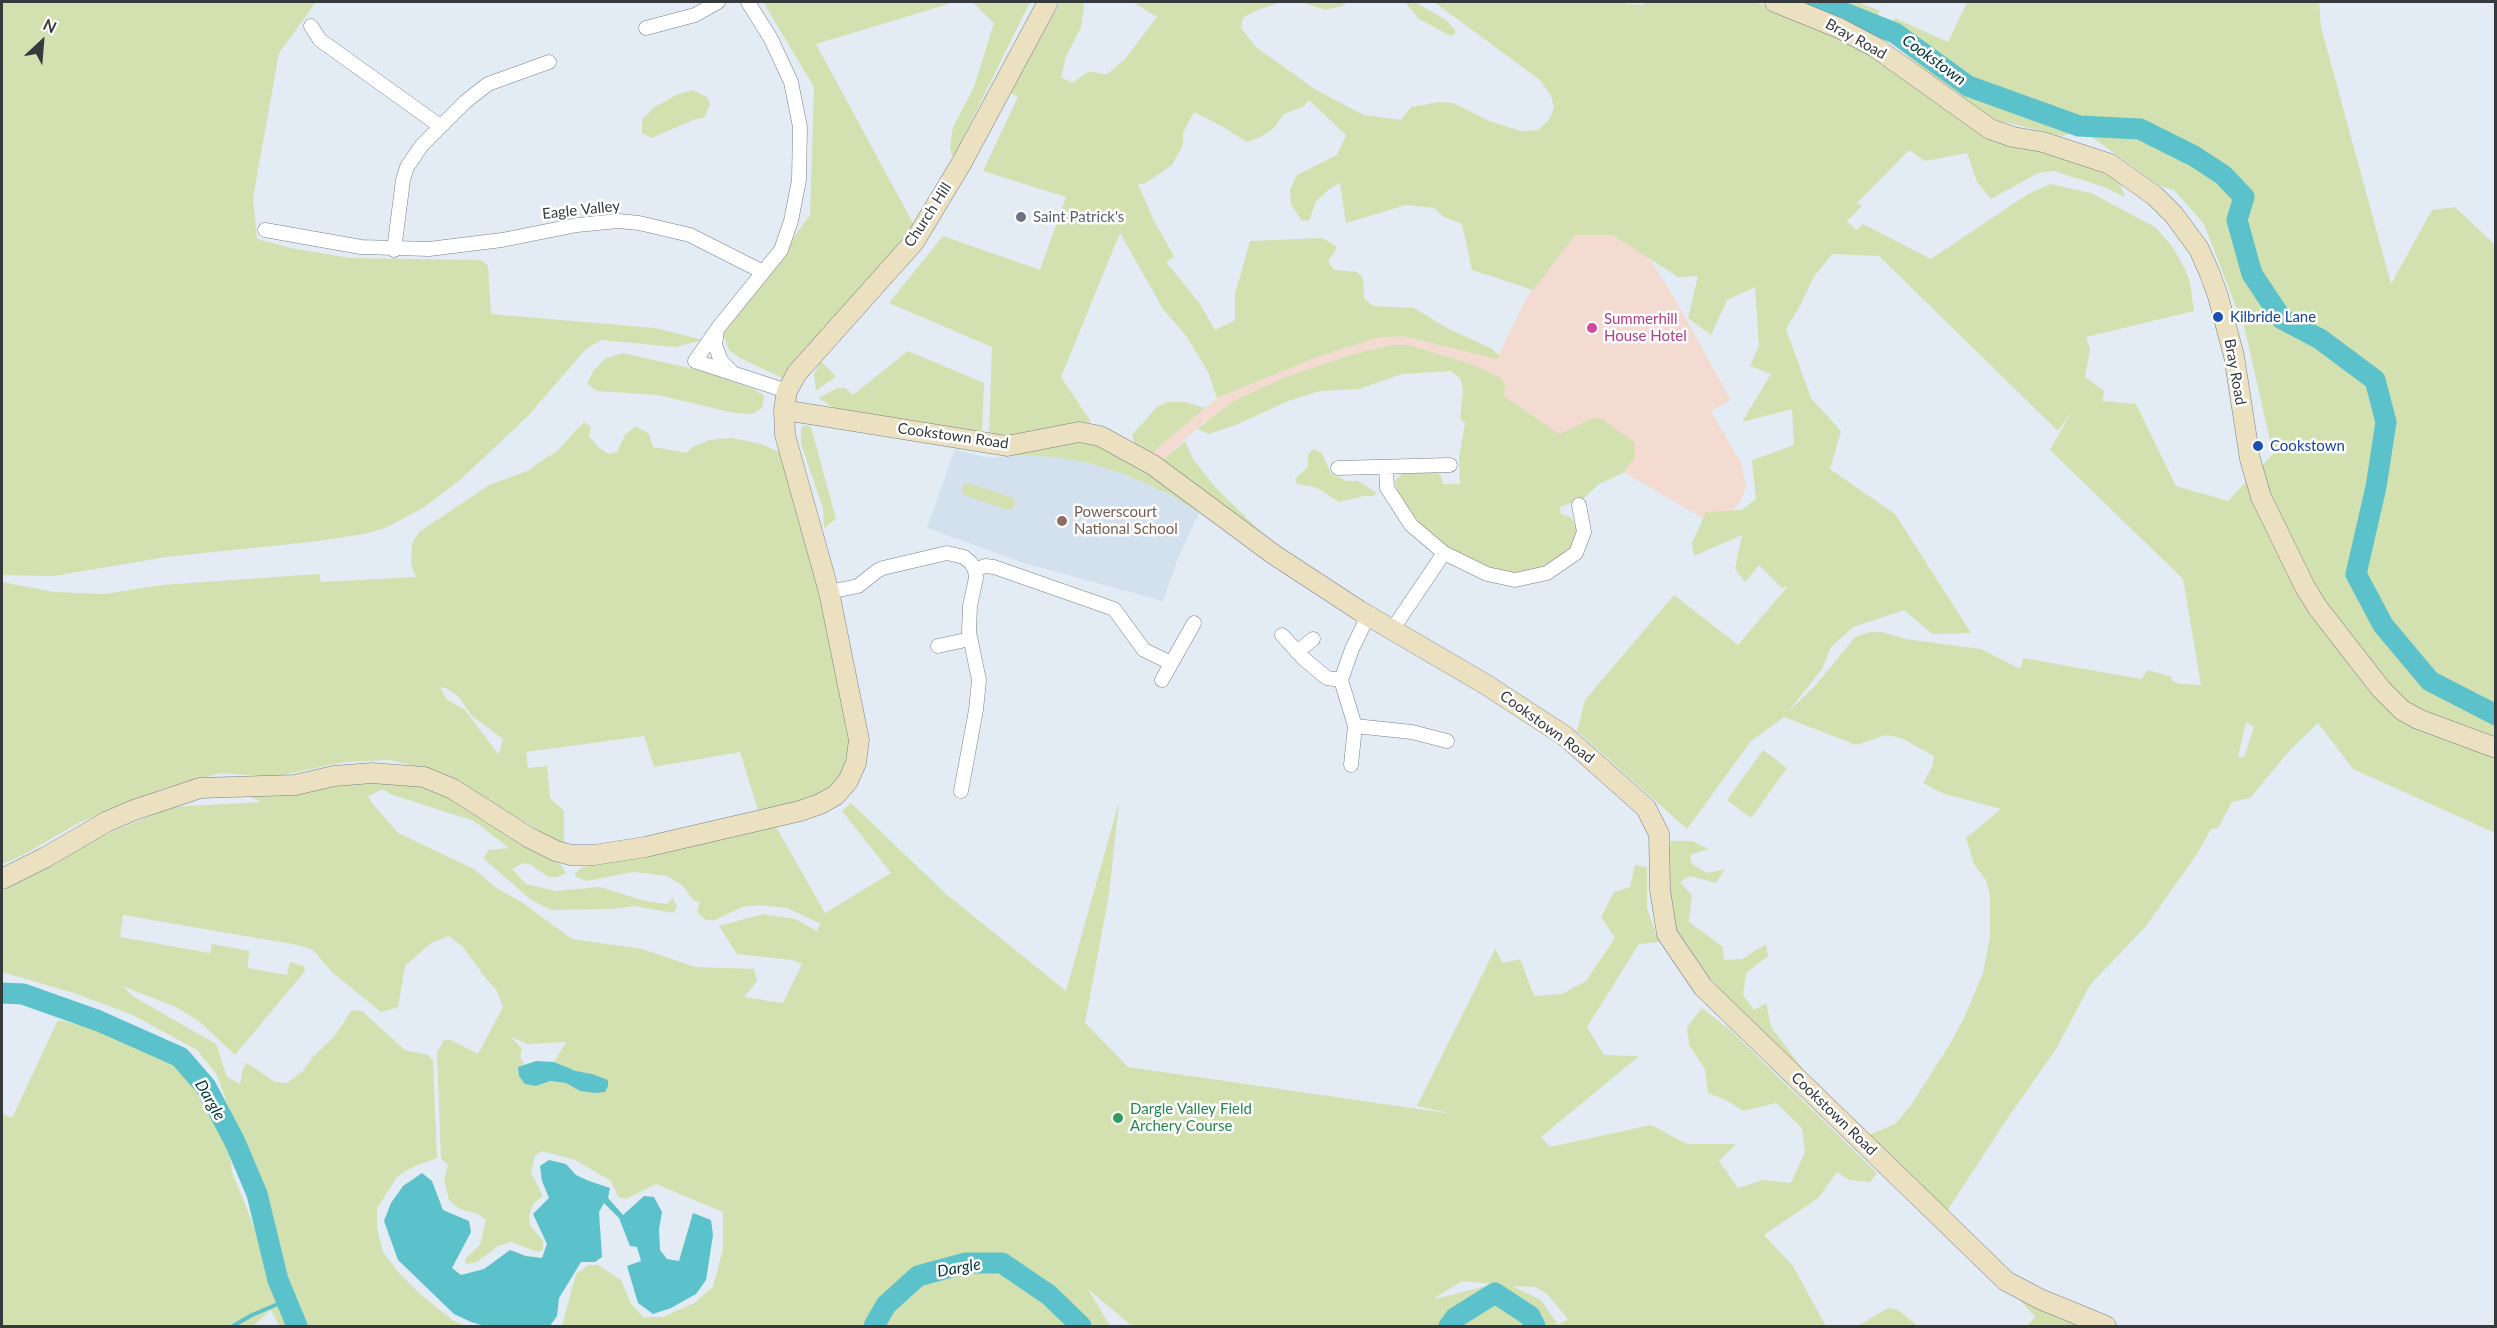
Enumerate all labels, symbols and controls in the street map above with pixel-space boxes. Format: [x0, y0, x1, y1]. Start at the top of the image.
north arrow [12, 12, 72, 72]
text: N [40, 14, 60, 37]
street label: Bray Road [1822, 15, 1890, 63]
water label: Cookstown [1898, 30, 1970, 90]
street label: Church Hill [900, 179, 956, 251]
street label: Eagle Valley [541, 197, 621, 223]
place label: Saint Patrick's [1033, 208, 1124, 226]
marker: Saint Patrick's [1014, 210, 1028, 224]
place label: Kilbride Lane [2230, 308, 2316, 326]
place label: Summerhill House Hotel [1604, 310, 1687, 345]
marker: Kilbride Lane [2211, 310, 2225, 324]
marker: Summerhill House Hotel [1585, 321, 1599, 335]
street label: Bray Road [2220, 337, 2250, 407]
street label: Cookstown Road [896, 419, 1010, 453]
place label: Cookstown [2270, 437, 2345, 455]
marker: Cookstown [2251, 439, 2265, 453]
place label: Powerscourt National School [1074, 503, 1178, 538]
marker: Powerscourt National School [1055, 514, 1069, 528]
street label: Cookstown Road [1496, 687, 1598, 767]
street label: Cookstown Road [1787, 1069, 1881, 1159]
water label: Dargle [191, 1076, 229, 1124]
place label: Dargle Valley Field Archery Course [1130, 1100, 1252, 1135]
marker: Dargle Valley Field Archery Course [1111, 1111, 1125, 1125]
water label: Dargle [936, 1255, 982, 1281]

